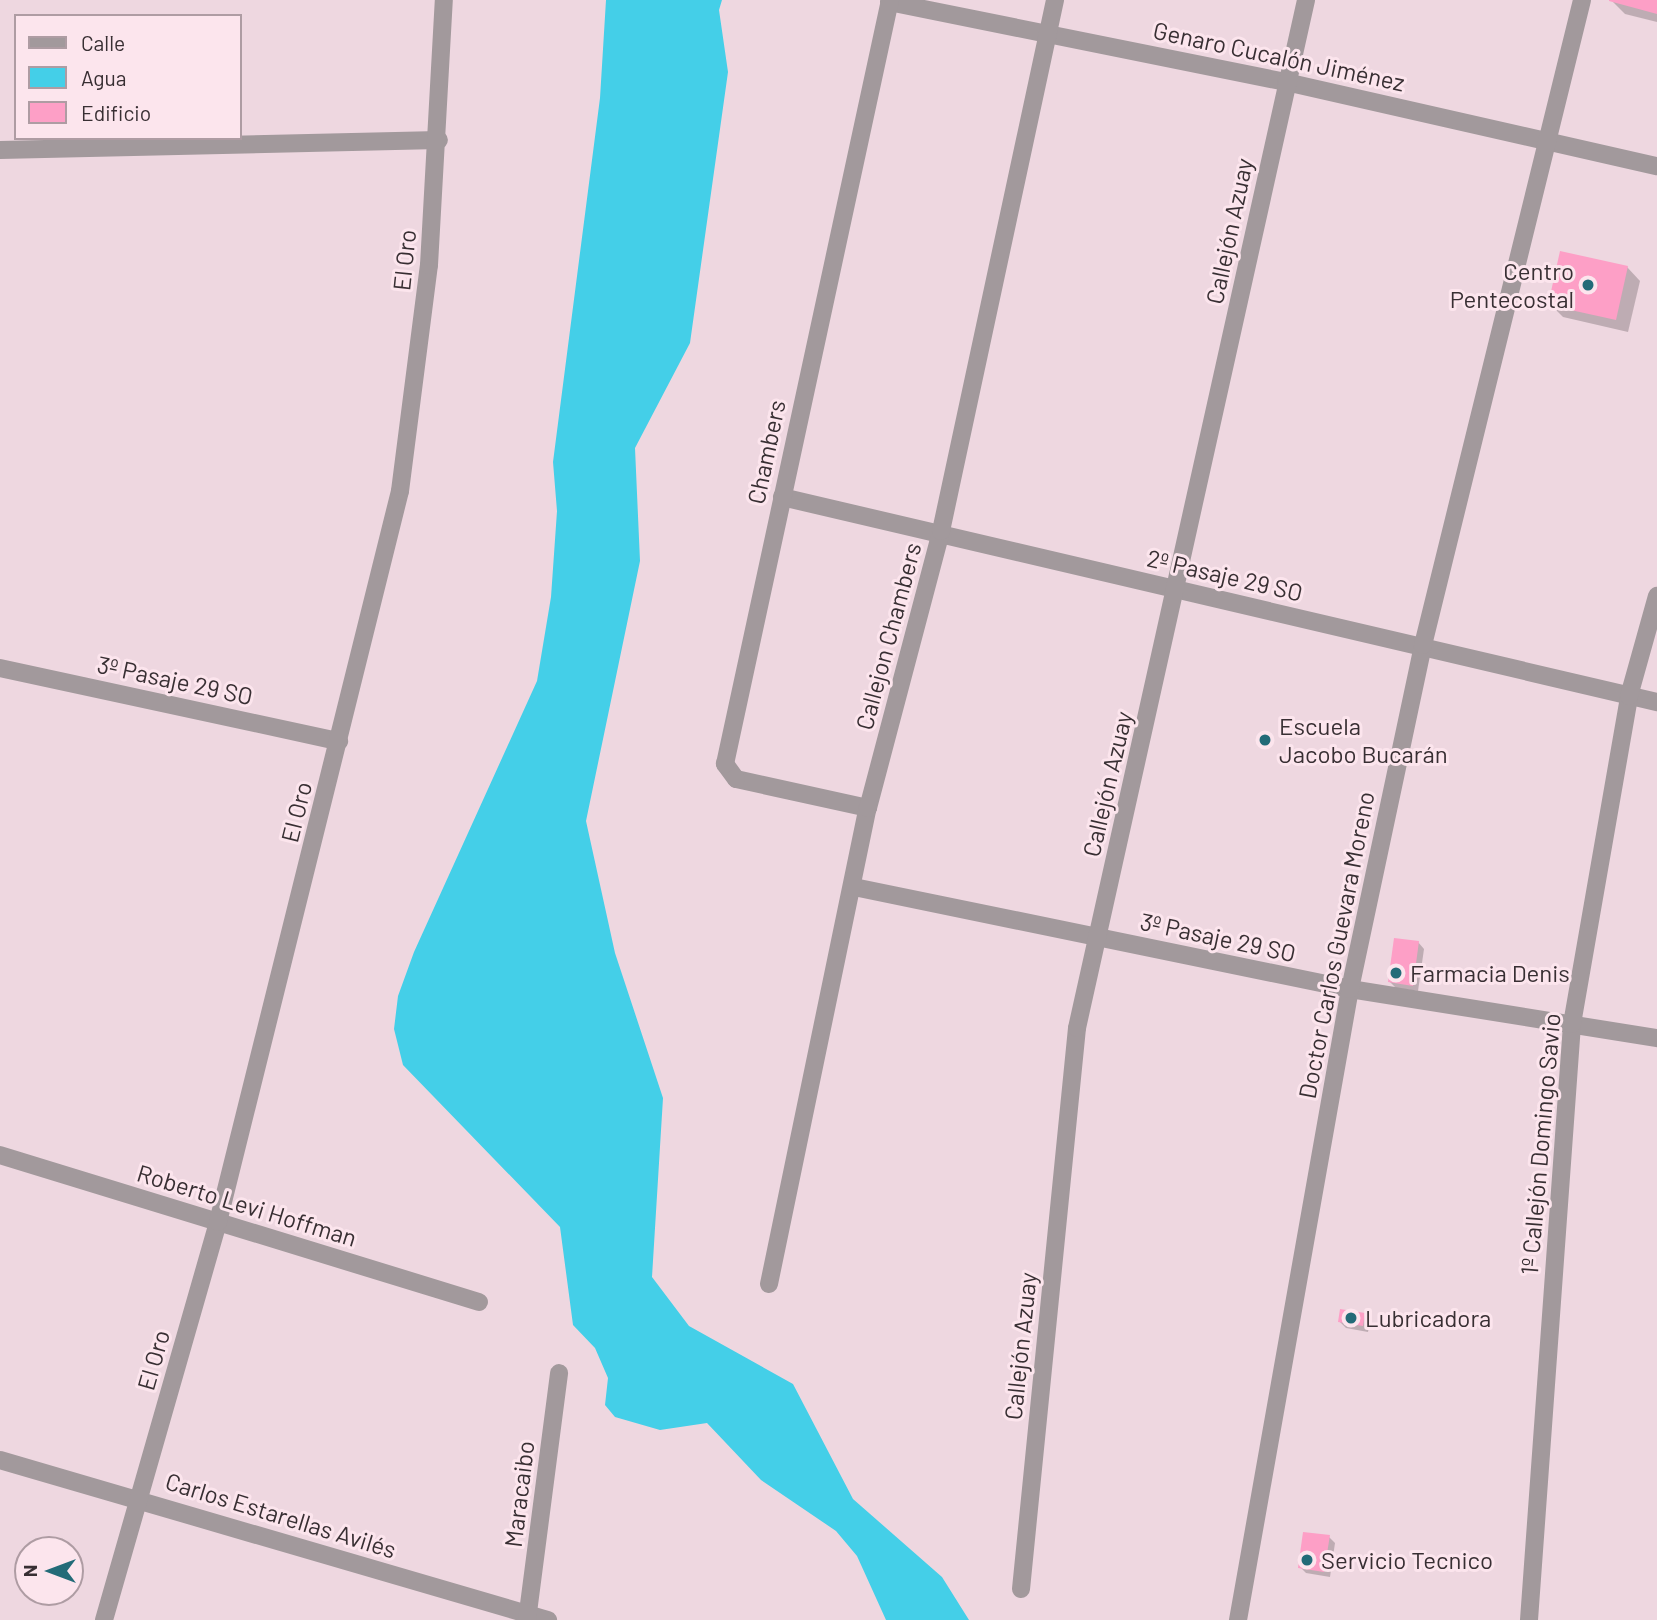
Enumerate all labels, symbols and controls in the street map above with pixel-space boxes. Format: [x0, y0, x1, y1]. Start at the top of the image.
legend [14, 14, 242, 140]
street label: Genaro Cucalón Jiménez [1151, 15, 1407, 97]
text: Calle [81, 30, 125, 55]
text: Agua [81, 65, 127, 90]
text: Edificio [81, 100, 151, 125]
street label: Callejón Azuay [1200, 155, 1258, 307]
street label: El Oro [386, 228, 422, 292]
place label: Centro Pentecostal [1450, 257, 1574, 313]
marker: Centro Pentecostal [1580, 277, 1596, 293]
street label: Chambers [741, 397, 791, 507]
street label: Callejon Chambers [849, 539, 927, 733]
street label: 2º Pasaje 29 SO [1144, 543, 1306, 607]
street label: 3º Pasaje 29 SO [95, 649, 255, 711]
street label: Callejón Azuay [1076, 709, 1138, 859]
place label: Escuela Jacobo Bucarán [1279, 712, 1448, 768]
marker: Escuela Jacobo Bucarán [1257, 732, 1273, 748]
street label: El Oro [275, 779, 317, 845]
street label: Doctor Carlos Guevara Moreno [1292, 789, 1380, 1101]
street label: 3º Pasaje 29 SO [1138, 906, 1298, 968]
place label: Farmacia Denis [1410, 959, 1570, 987]
marker: Farmacia Denis [1388, 965, 1404, 981]
street label: 1º Callejón Domingo Savio [1514, 1012, 1566, 1276]
street label: Roberto Levi Hoffman [134, 1158, 360, 1252]
street label: Callejón Azuay [998, 1271, 1042, 1421]
place label: Lubricadora [1365, 1304, 1491, 1332]
marker: Lubricadora [1343, 1310, 1359, 1326]
street label: El Oro [131, 1326, 175, 1394]
street label: Maracaibo [498, 1439, 540, 1549]
street label: Carlos Estarellas Avilés [162, 1466, 400, 1564]
north arrow [14, 1536, 84, 1606]
place label: Servicio Tecnico [1321, 1546, 1493, 1574]
marker: Servicio Tecnico [1299, 1552, 1315, 1568]
text: N [18, 1565, 41, 1577]

